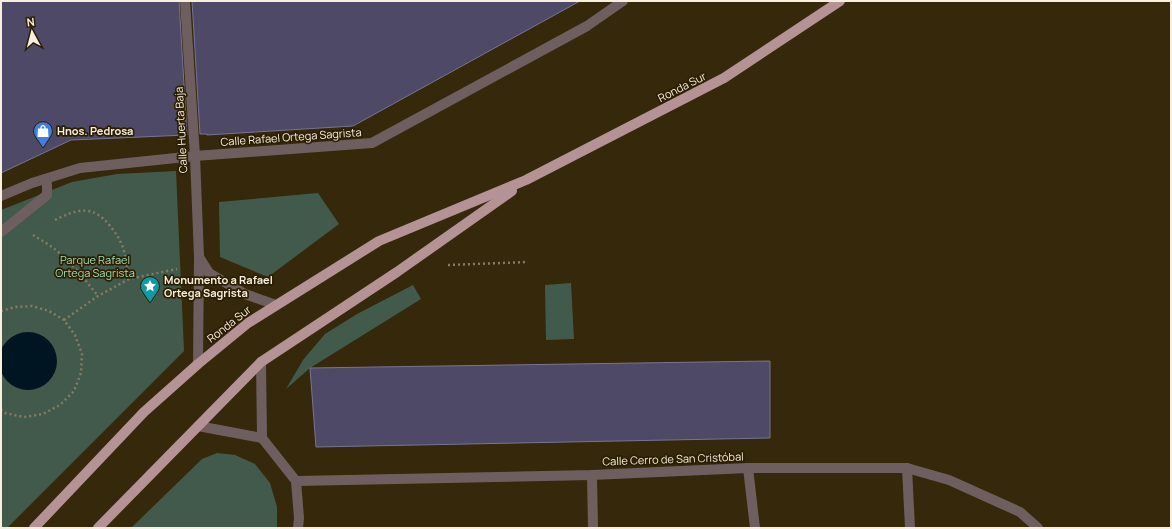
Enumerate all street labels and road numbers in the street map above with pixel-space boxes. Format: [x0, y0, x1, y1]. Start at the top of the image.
street label: Ronda Sur [655, 68, 708, 105]
street label: Calle Huerta Baja [171, 86, 190, 174]
street label: Calle Rafael Ortega Sagrista [220, 124, 362, 149]
street label: Ronda Sur [204, 302, 254, 346]
street label: Calle Cerro de San Cristóbal [602, 449, 744, 468]

